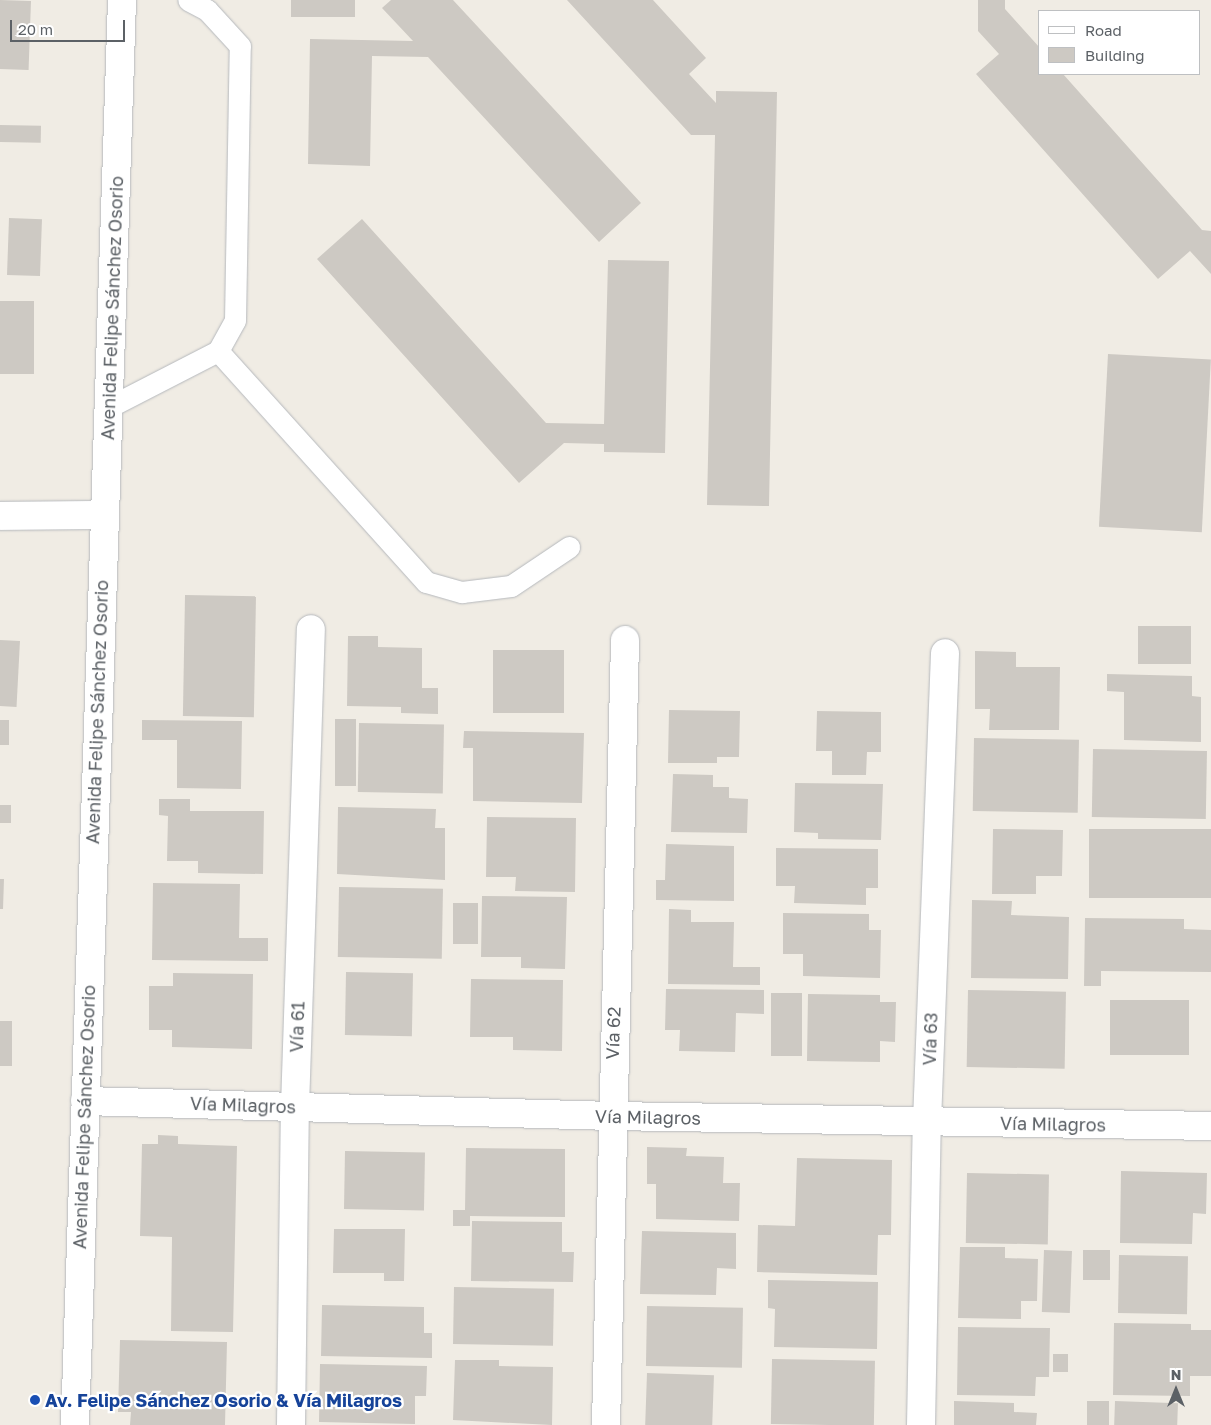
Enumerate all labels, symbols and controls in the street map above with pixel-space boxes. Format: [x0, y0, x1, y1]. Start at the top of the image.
scale bar [12, 10, 128, 42]
legend [1038, 10, 1201, 75]
text: 20 m [18, 20, 53, 38]
text: Road [1085, 21, 1122, 39]
text: Building [1085, 46, 1145, 64]
street label: Avenida Felipe Sánchez Osorio [97, 176, 127, 440]
street label: Avenida Felipe Sánchez Osorio [82, 580, 112, 844]
street label: Avenida Felipe Sánchez Osorio [69, 985, 99, 1249]
street label: Vía 61 [285, 1001, 309, 1053]
street label: Vía 62 [601, 1006, 625, 1060]
street label: Vía 63 [918, 1012, 942, 1066]
street label: Vía Milagros [190, 1092, 296, 1118]
street label: Vía Milagros [595, 1105, 701, 1129]
street label: Vía Milagros [1000, 1112, 1106, 1136]
north arrow [1151, 1365, 1201, 1415]
text: N [1171, 1366, 1181, 1383]
place label: Av. Felipe Sánchez Osorio & Vía Milagros [45, 1389, 402, 1411]
marker: Av. Felipe Sánchez Osorio & Vía Milagros [29, 1394, 41, 1406]

